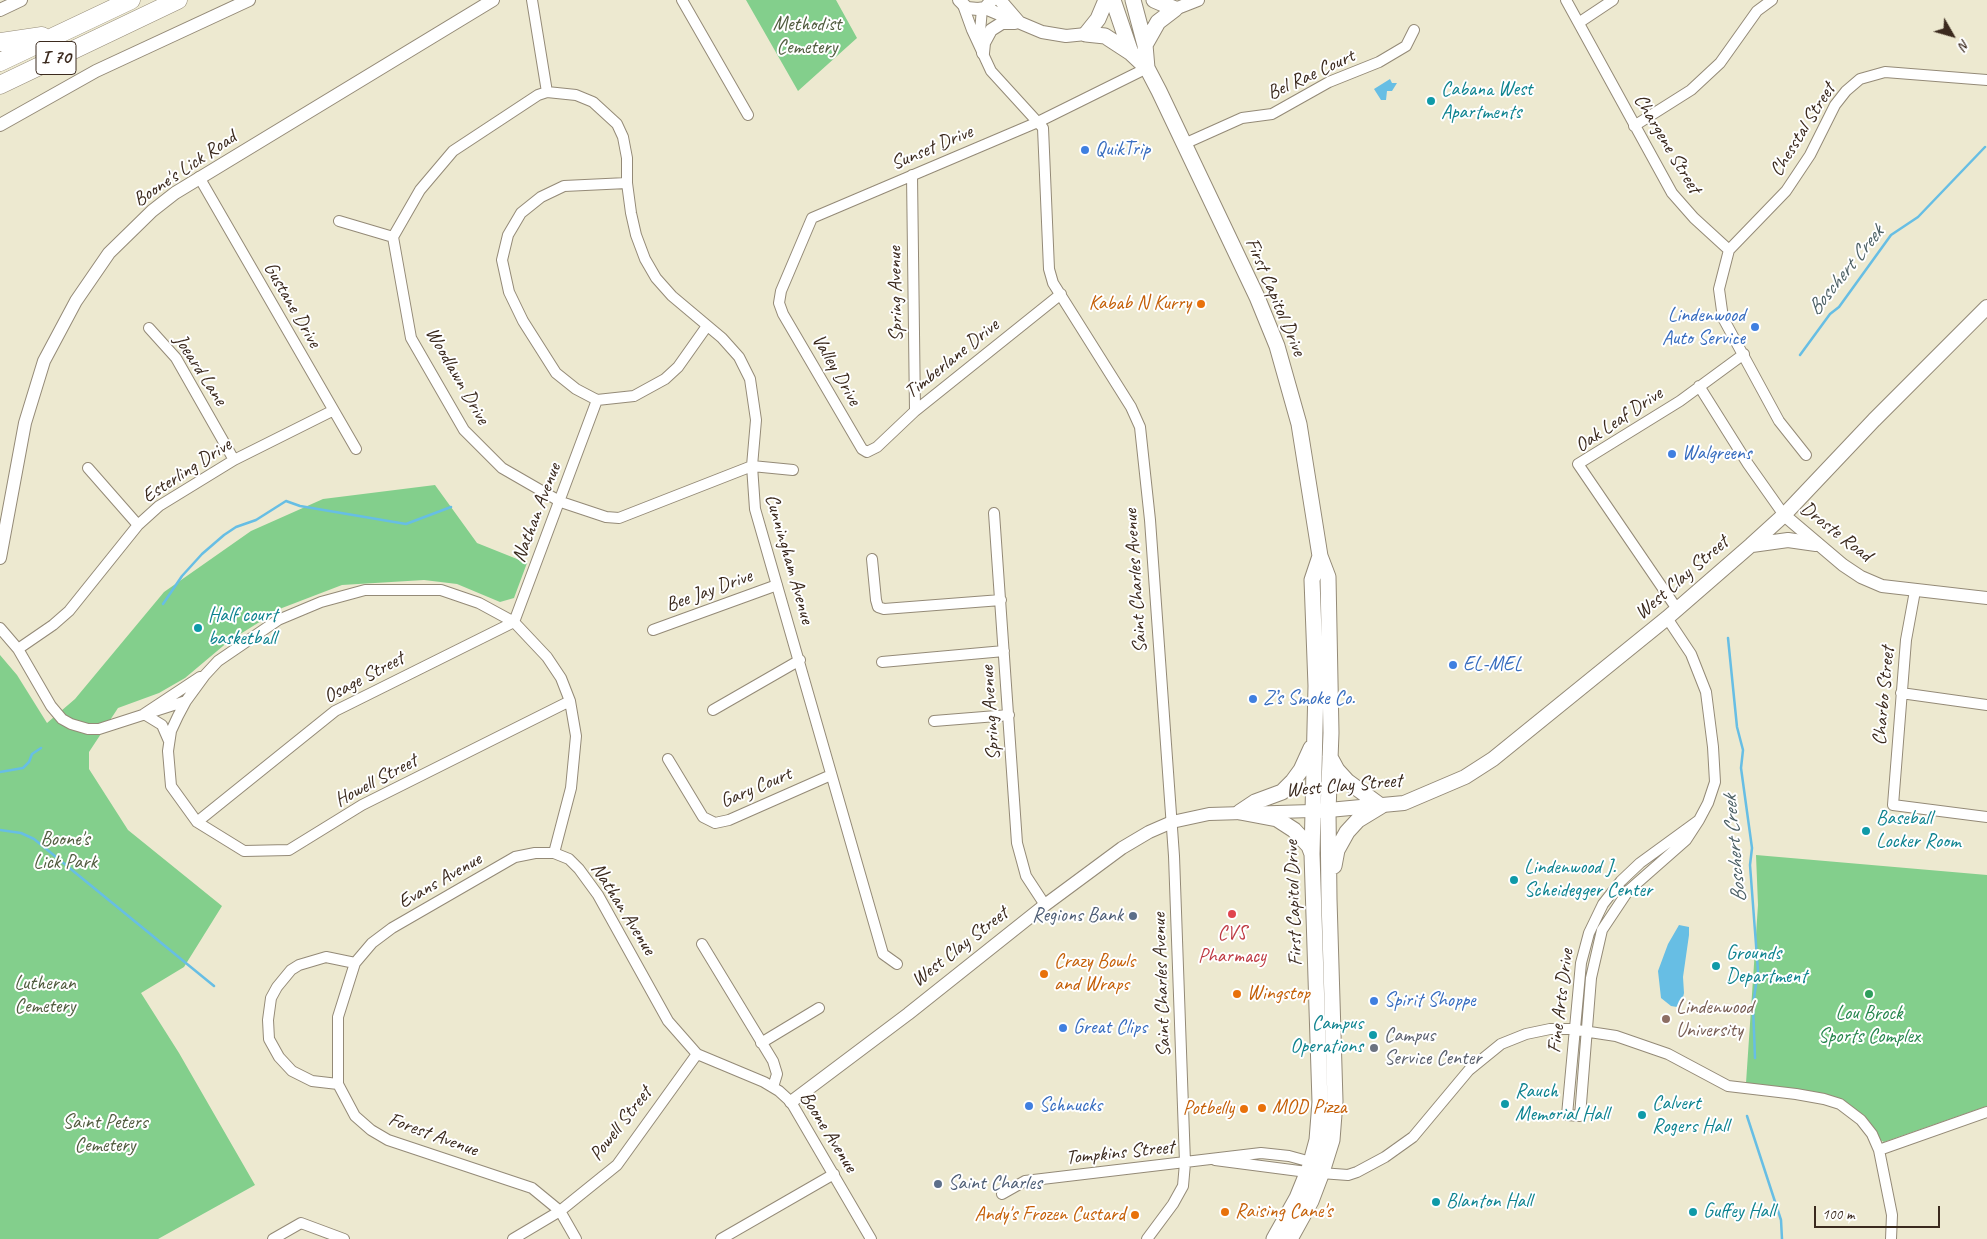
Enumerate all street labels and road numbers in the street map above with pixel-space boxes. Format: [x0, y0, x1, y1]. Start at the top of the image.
road number: I 70 [36, 42, 76, 74]
street label: Bel Rae Court [1263, 44, 1359, 106]
street label: Chesstal Street [1765, 79, 1841, 181]
street label: Chargene Street [1628, 90, 1706, 198]
street label: Sunset Drive [888, 120, 976, 176]
street label: Boone's Lick Road [129, 126, 241, 212]
street label: First Capitol Drive [1239, 234, 1311, 360]
street label: Spring Avenue [883, 246, 909, 342]
street label: Gustane Drive [258, 258, 326, 352]
street label: Timberlane Drive [900, 314, 1004, 404]
street label: Woodlawn Drive [420, 323, 494, 429]
street label: Joeard Lane [168, 330, 232, 410]
street label: Valley Drive [806, 330, 866, 410]
street label: Oak Leaf Drive [1571, 382, 1667, 458]
street label: Esterling Drive [138, 433, 236, 509]
street label: Nathan Avenue [507, 460, 567, 566]
street label: Cunningham Avenue [759, 491, 819, 627]
street label: Droste Road [1795, 497, 1877, 567]
street label: Saint Charles Avenue [1119, 508, 1153, 654]
street label: West Clay Street [1630, 531, 1734, 625]
street label: Bee Jay Drive [663, 564, 755, 618]
street label: Charbo Street [1868, 646, 1900, 746]
street label: Osage Street [320, 647, 408, 709]
street label: Spring Avenue [976, 665, 1006, 761]
street label: Howell Street [331, 749, 421, 813]
street label: Gary Court [717, 762, 795, 814]
street label: West Clay Street [1285, 769, 1403, 803]
street label: First Capitol Drive [1280, 840, 1308, 966]
street label: Evans Avenue [394, 848, 486, 914]
street label: Nathan Avenue [585, 858, 661, 960]
street label: West Clay Street [907, 902, 1013, 992]
street label: Saint Charles Avenue [1147, 912, 1177, 1058]
street label: Fine Arts Drive [1543, 948, 1579, 1054]
street label: Powell Street [585, 1082, 657, 1166]
street label: Boone Avenue [794, 1087, 862, 1177]
street label: Forest Avenue [385, 1108, 481, 1162]
street label: Tompkins Street [1065, 1135, 1175, 1171]

